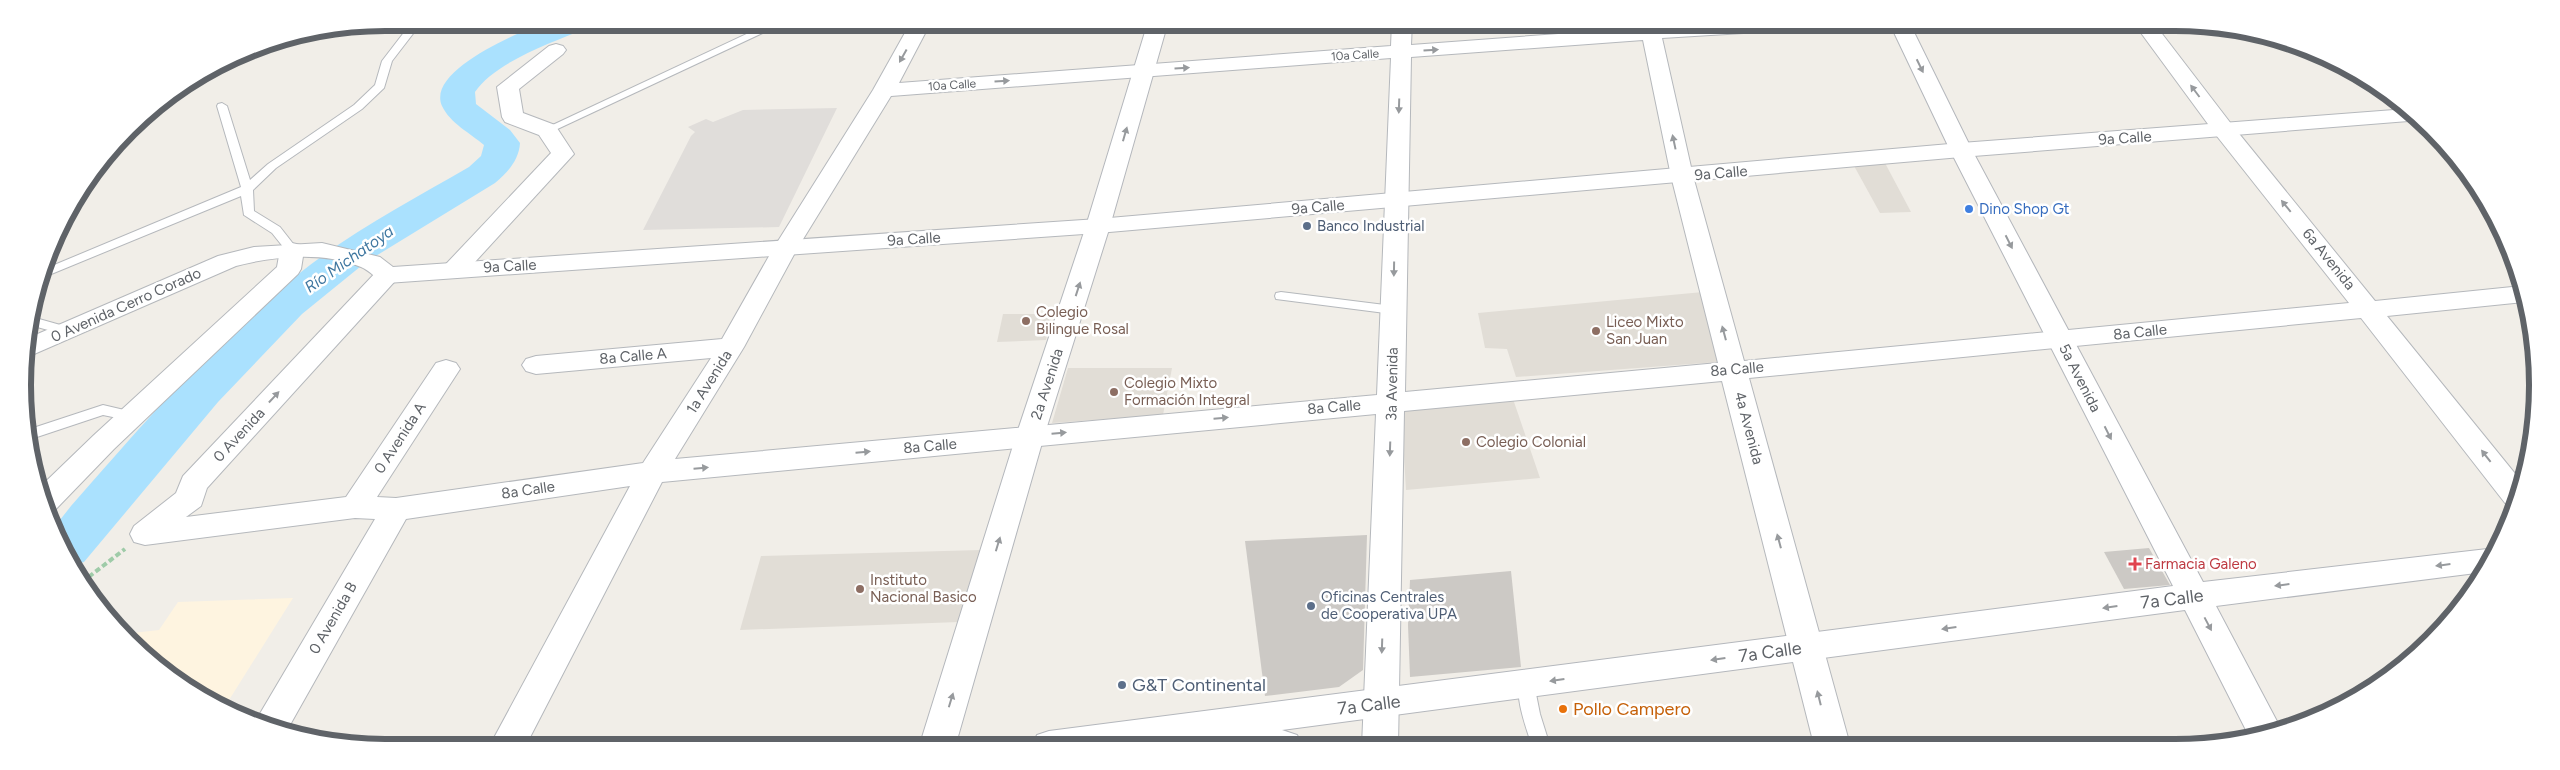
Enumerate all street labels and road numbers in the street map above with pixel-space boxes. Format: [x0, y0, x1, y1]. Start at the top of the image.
street label: 10a Calle [1330, 46, 1380, 64]
street label: 10a Calle [927, 76, 977, 94]
street label: 9a Calle [2098, 127, 2152, 149]
street label: 9a Calle [1694, 162, 1748, 184]
street label: 9a Calle [1291, 196, 1345, 218]
street label: 6a Avenida [2299, 225, 2359, 293]
street label: 9a Calle [887, 228, 941, 250]
street label: 9a Calle [483, 256, 537, 276]
street label: 0 Avenida Cerro Corado [48, 264, 204, 346]
street label: 8a Calle [2112, 320, 2168, 344]
street label: 5a Avenida [2055, 341, 2105, 415]
street label: 8a Calle A [599, 344, 667, 368]
street label: 2a Avenida [1027, 346, 1067, 422]
street label: 1a Avenida [682, 347, 736, 417]
street label: 3a Avenida [1382, 347, 1402, 421]
street label: 8a Calle [1709, 358, 1765, 380]
street label: 4a Avenida [1731, 390, 1767, 466]
street label: 8a Calle [1306, 396, 1362, 418]
street label: 0 Avenida A [370, 399, 430, 477]
street label: 0 Avenida [209, 404, 269, 466]
street label: 8a Calle [902, 435, 958, 457]
street label: 8a Calle [500, 477, 556, 503]
street label: 0 Avenida B [305, 579, 361, 657]
street label: 7a Calle [2139, 584, 2205, 614]
street label: 7a Calle [1737, 637, 1803, 667]
street label: 7a Calle [1336, 690, 1402, 720]

